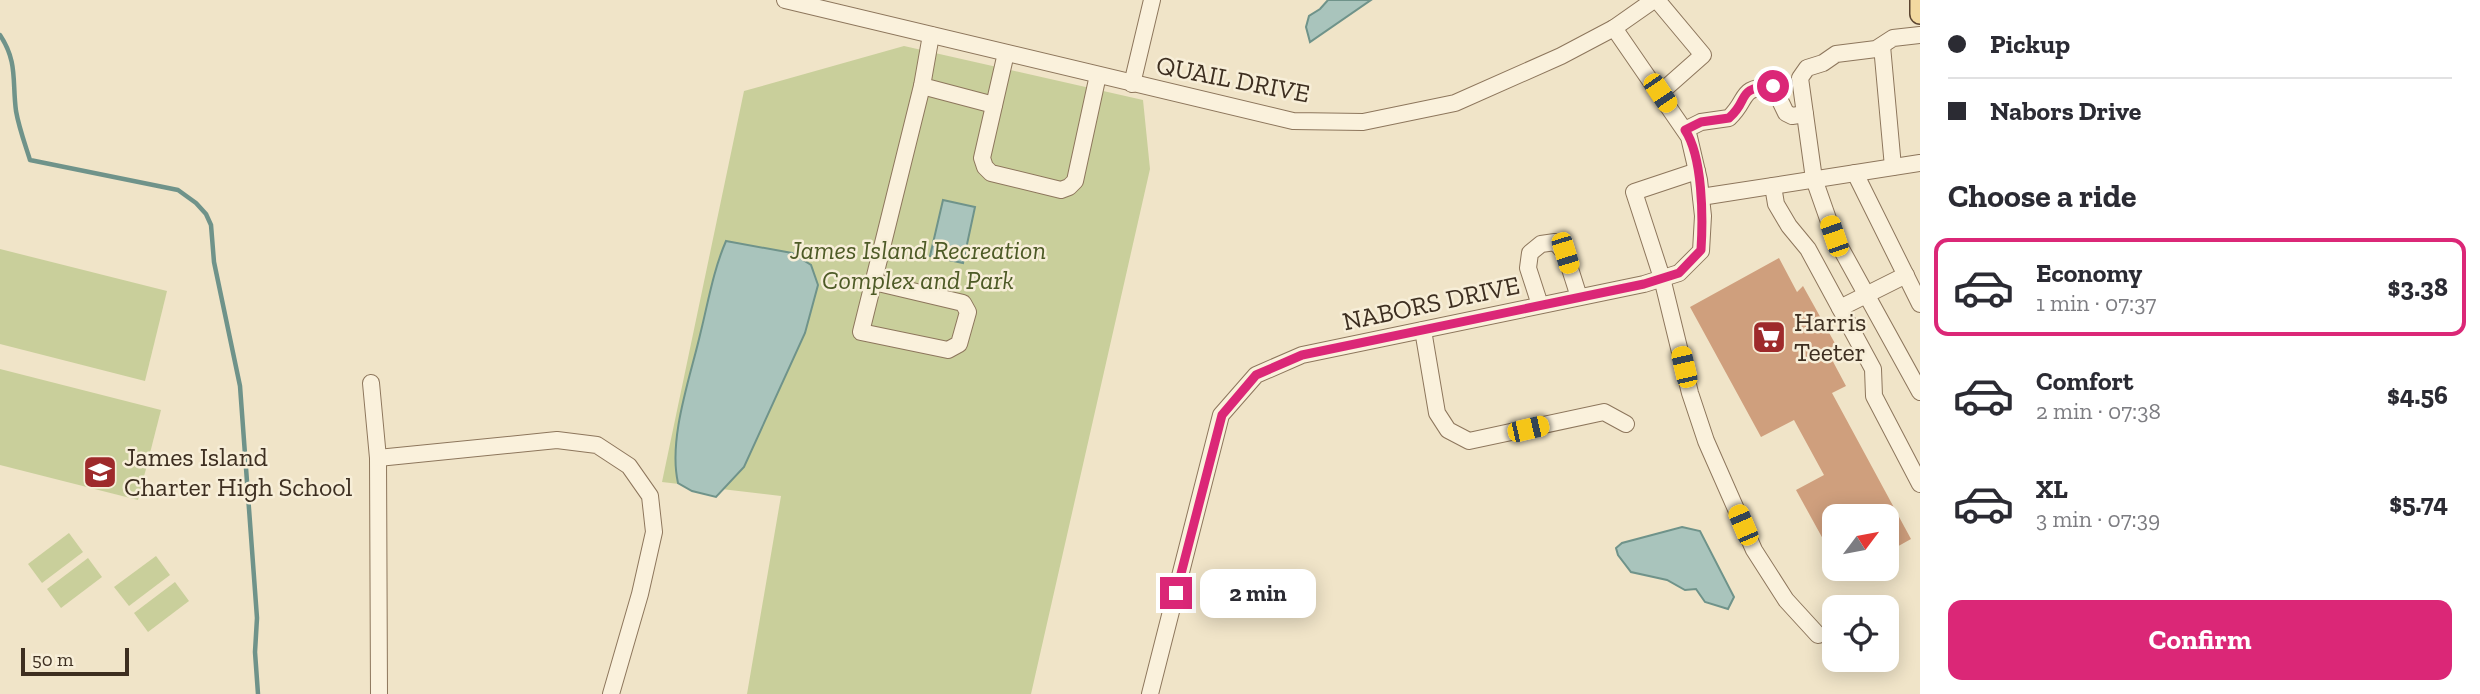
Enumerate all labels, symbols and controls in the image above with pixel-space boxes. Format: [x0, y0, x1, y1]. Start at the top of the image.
text: Pickup [1990, 28, 2070, 60]
street label: QUAIL DRIVE [1154, 48, 1312, 110]
car [1640, 70, 1681, 116]
route start [1757, 70, 1789, 102]
text: Nabors Drive [1990, 95, 2141, 127]
text: Choose a ride [1948, 177, 2136, 215]
car [1818, 213, 1851, 259]
car [1549, 230, 1582, 276]
park label: James Island Recreation Complex and Park [789, 234, 1046, 296]
icon: car [1952, 256, 2015, 319]
text: Economy [2036, 257, 2142, 289]
street label: NABORS DRIVE [1340, 269, 1522, 337]
text: $3.38 [2388, 271, 2448, 303]
text: 1 min · 07:37 [2036, 289, 2156, 317]
place label: Harris Teeter [1794, 306, 1866, 368]
supermarket icon: Harris Teeter [1750, 318, 1788, 356]
car [1670, 344, 1699, 390]
icon: car [1952, 364, 2015, 427]
text: Comfort [2036, 365, 2133, 397]
text: $4.56 [2387, 379, 2448, 411]
text: 2 min · 07:38 [2036, 397, 2161, 425]
car [1506, 414, 1551, 444]
place label: James Island Charter High School [124, 441, 353, 503]
school or university icon: James Island Charter High School [81, 453, 119, 491]
icon: car [1952, 472, 2015, 535]
text: XL [2036, 473, 2068, 505]
text: $5.74 [2389, 487, 2448, 519]
car [1726, 502, 1761, 548]
north arrow [1822, 504, 1899, 581]
map controls [1822, 504, 1899, 672]
text: 3 min · 07:39 [2036, 505, 2160, 533]
callout: 2 min [1200, 568, 1316, 618]
route end [1160, 577, 1192, 609]
text: 2 min [1229, 579, 1287, 607]
button: locate [1822, 595, 1899, 672]
button: Confirm [1948, 600, 2452, 680]
scale bar [21, 645, 130, 677]
text: 50 m [32, 648, 73, 671]

